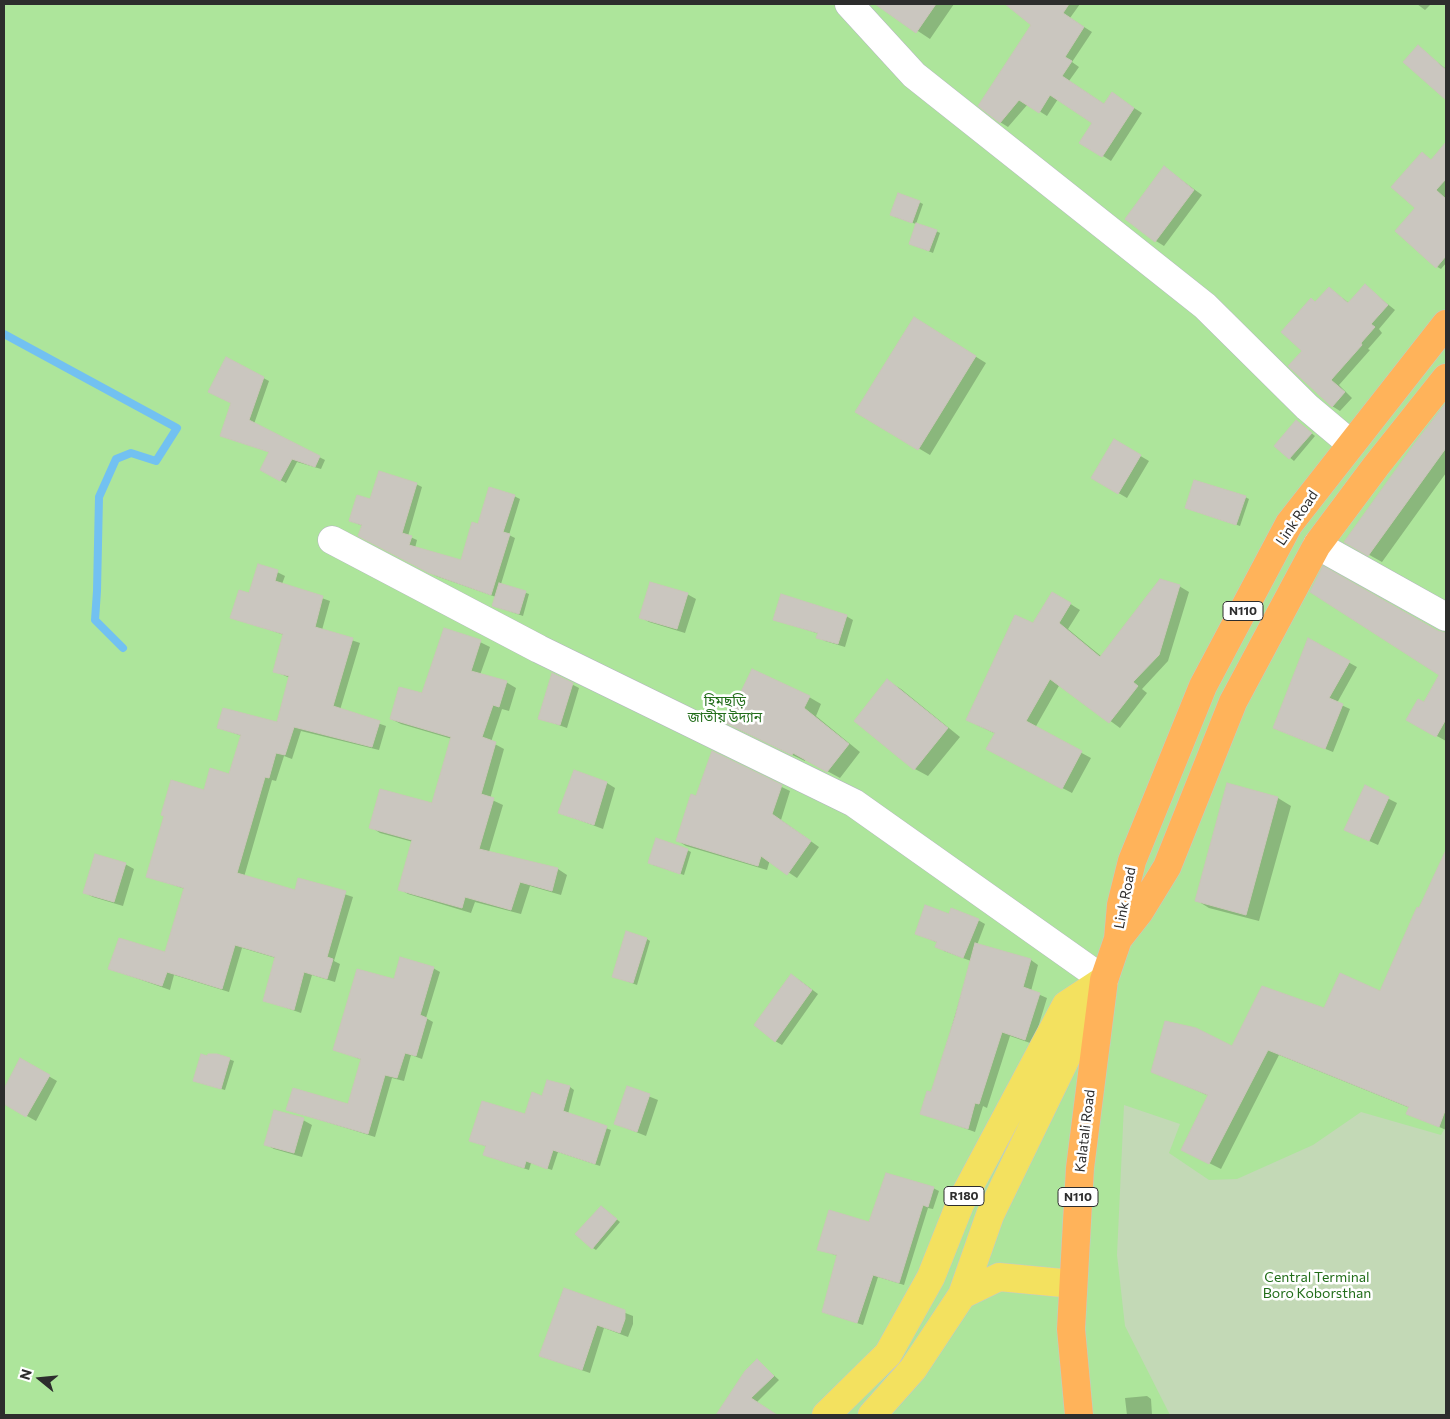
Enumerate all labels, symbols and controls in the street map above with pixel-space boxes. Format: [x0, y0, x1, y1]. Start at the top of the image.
street label: Link Road [1273, 487, 1321, 549]
road number: N110 [1223, 602, 1263, 620]
park label: হিমছড়ি জাতীয় উদ্যান [688, 693, 762, 726]
street label: Link Road [1111, 866, 1139, 930]
street label: Kalatali Road [1072, 1089, 1098, 1173]
road number: R180 [944, 1186, 984, 1206]
road number: N110 [1058, 1188, 1098, 1206]
park label: Central Terminal Boro Koborsthan [1263, 1269, 1371, 1302]
north arrow [15, 1354, 65, 1404]
text: N [16, 1367, 35, 1382]

